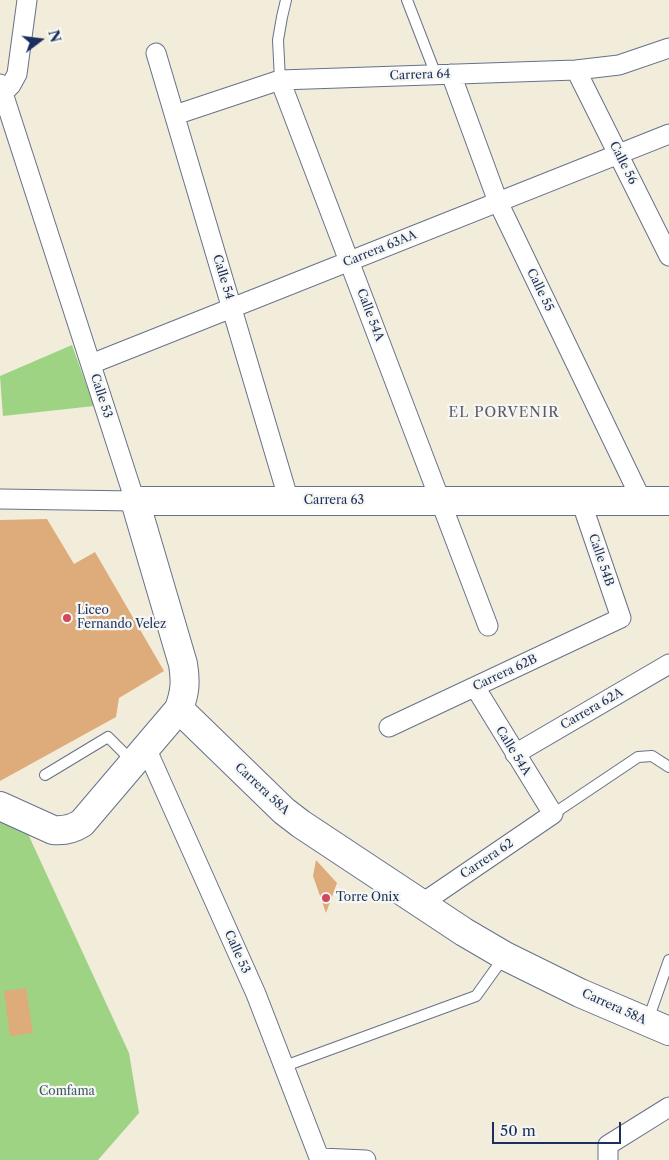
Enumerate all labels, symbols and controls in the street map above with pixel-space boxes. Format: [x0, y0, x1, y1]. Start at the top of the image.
north arrow [15, 15, 65, 65]
text: N [44, 28, 65, 44]
street label: Carrera 64 [389, 67, 451, 83]
street label: Calle 56 [606, 139, 640, 187]
street label: Carrera 63AA [341, 228, 419, 270]
street label: Calle 54 [209, 253, 237, 301]
street label: Calle 55 [524, 266, 556, 314]
street label: Calle 54A [353, 287, 387, 343]
street label: Calle 53 [87, 372, 115, 420]
district label: EL PORVENIR [447, 405, 561, 421]
street label: Carrera 63 [304, 494, 364, 508]
street label: Calle 54B [585, 532, 617, 588]
place label: Liceo Fernando Velez [77, 604, 166, 632]
marker: Liceo Fernando Velez [61, 612, 73, 624]
street label: Carrera 62B [471, 652, 539, 694]
street label: Carrera 62A [558, 685, 626, 733]
street label: Calle 54A [492, 724, 534, 778]
street label: Carrera 58A [232, 760, 292, 818]
street label: Carrera 62 [458, 836, 516, 882]
place label: Torre Onix [336, 891, 399, 905]
marker: Torre Onix [320, 892, 332, 904]
street label: Calle 53 [221, 928, 253, 976]
street label: Carrera 58A [579, 986, 649, 1028]
park label: Comfama [39, 1085, 95, 1099]
scale bar [494, 1112, 623, 1144]
text: 50 m [500, 1121, 536, 1140]

